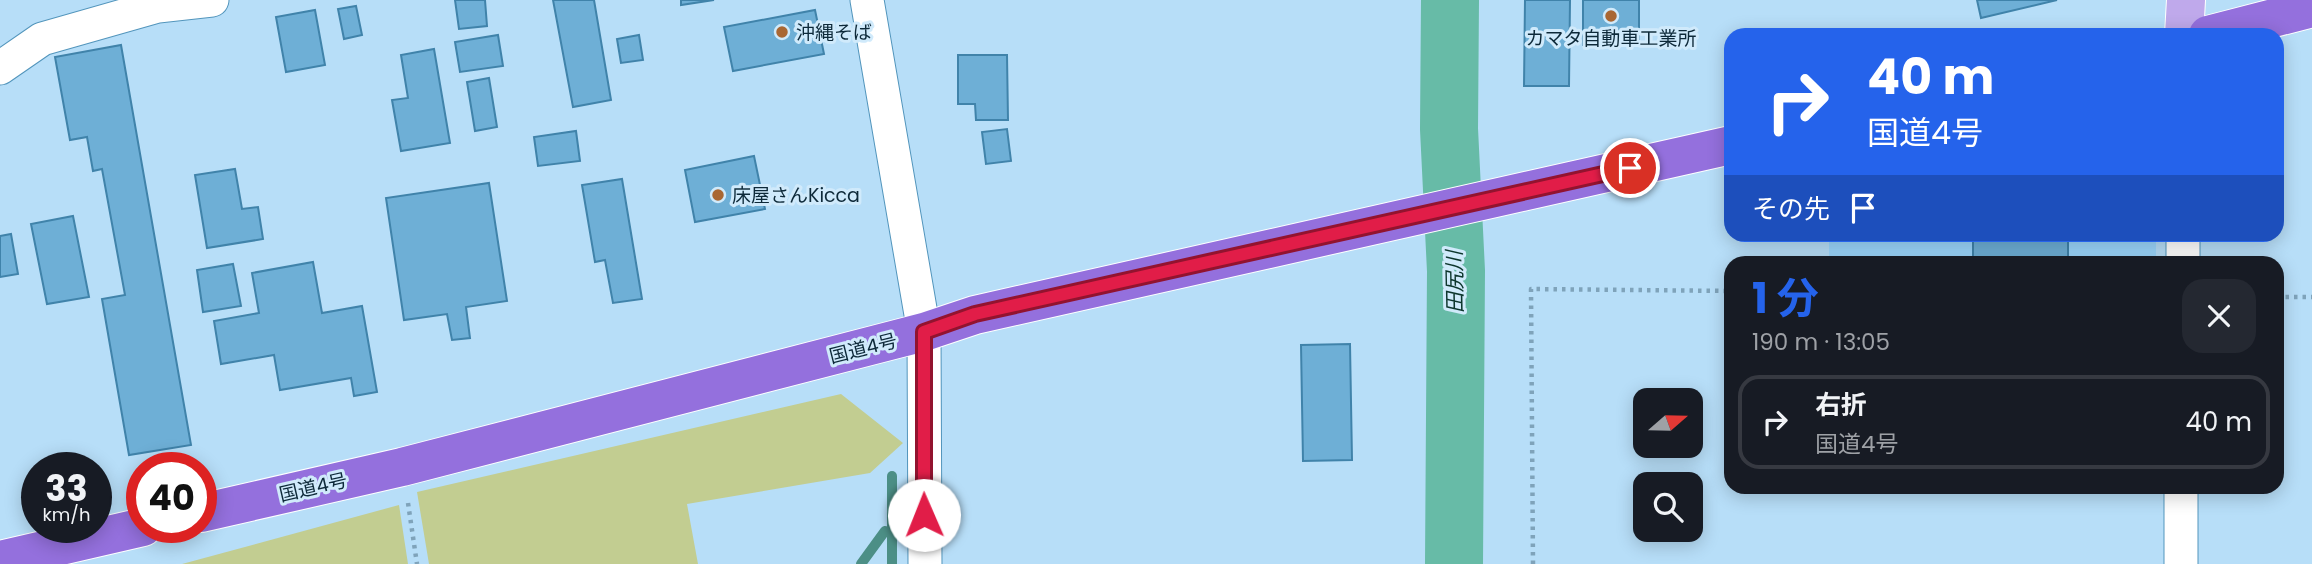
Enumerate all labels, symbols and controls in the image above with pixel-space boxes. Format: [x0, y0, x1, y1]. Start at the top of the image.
marker: カマタ自動車工業所 [1603, 8, 1619, 24]
place label: 沖縄そば [796, 19, 872, 46]
marker: 沖縄そば [774, 24, 790, 40]
place label: カマタ自動車工業所 [1525, 25, 1697, 52]
text: 40 m [1867, 43, 1994, 111]
icon: right [1752, 56, 1843, 147]
text: 国道4号 [1867, 110, 1983, 155]
pin [1600, 138, 1660, 198]
icon: arrive [1611, 149, 1649, 187]
place label: 床屋さんKicca [732, 182, 860, 209]
marker: 床屋さんKicca [710, 187, 726, 203]
icon: arrive [1844, 189, 1882, 227]
text: その先 [1752, 191, 1830, 227]
water label: 田尻川 [1439, 248, 1470, 314]
text: 1 分 [1752, 269, 1819, 328]
button: close [2182, 279, 2256, 353]
text: 190 m · 13:05 [1752, 326, 1890, 358]
street label: 国道4号 [826, 327, 900, 370]
text: 右折 [1815, 387, 1867, 423]
north arrow [1633, 388, 1703, 458]
map controls [1633, 388, 1703, 542]
icon: right [1756, 403, 1794, 441]
text: 40 m [2186, 404, 2252, 440]
text: 国道4号 [1815, 428, 1898, 460]
speed limit sign: 40 [126, 452, 217, 543]
text: 33 [45, 464, 88, 513]
street label: 国道4号 [276, 467, 350, 508]
button: search [1633, 472, 1703, 542]
position arrow [887, 478, 961, 552]
text: km/h [43, 502, 90, 527]

